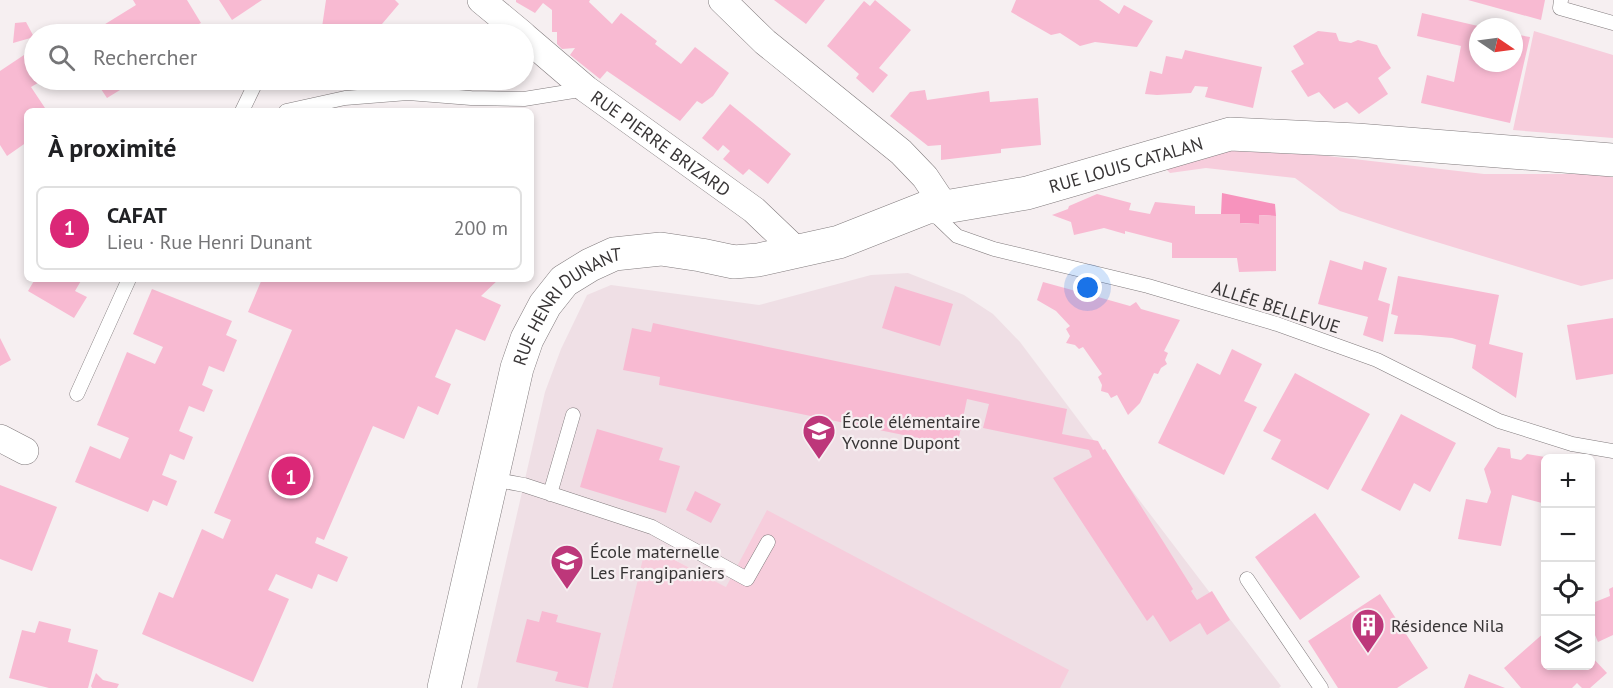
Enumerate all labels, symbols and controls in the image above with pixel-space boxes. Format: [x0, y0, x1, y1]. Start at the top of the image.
north arrow [1469, 18, 1523, 72]
search box [24, 24, 534, 90]
icon: search [45, 41, 78, 74]
text: Rechercher [93, 43, 197, 71]
street label: RUE PIERRE BRIZARD [587, 85, 735, 201]
text: À proximité [48, 131, 176, 164]
street label: RUE LOUIS CATALAN [1046, 131, 1205, 198]
text: CAFAT [107, 201, 167, 229]
text: 1 [64, 215, 75, 241]
text: 200 m [454, 215, 508, 241]
text: Lieu · Rue Henri Dunant [107, 229, 312, 255]
street label: RUE HENRI DUNANT [507, 242, 622, 368]
your location [1073, 273, 1102, 302]
street label: ALLÉE BELLEVUE [1209, 275, 1343, 339]
place label: École élémentaire Yvonne Dupont [842, 410, 980, 454]
school or university icon: École élémentaire Yvonne Dupont [801, 413, 837, 460]
pin: 1 [272, 454, 310, 498]
map controls [1541, 454, 1595, 670]
button: + [1541, 454, 1595, 508]
button: − [1541, 508, 1595, 562]
place label: École maternelle Les Frangipaniers [590, 540, 725, 584]
school or university icon: École maternelle Les Frangipaniers [549, 543, 585, 590]
button: locate [1541, 562, 1595, 616]
building icon: Résidence Nila [1350, 607, 1386, 654]
place label: Résidence Nila [1391, 614, 1504, 637]
button: layers [1541, 616, 1595, 670]

